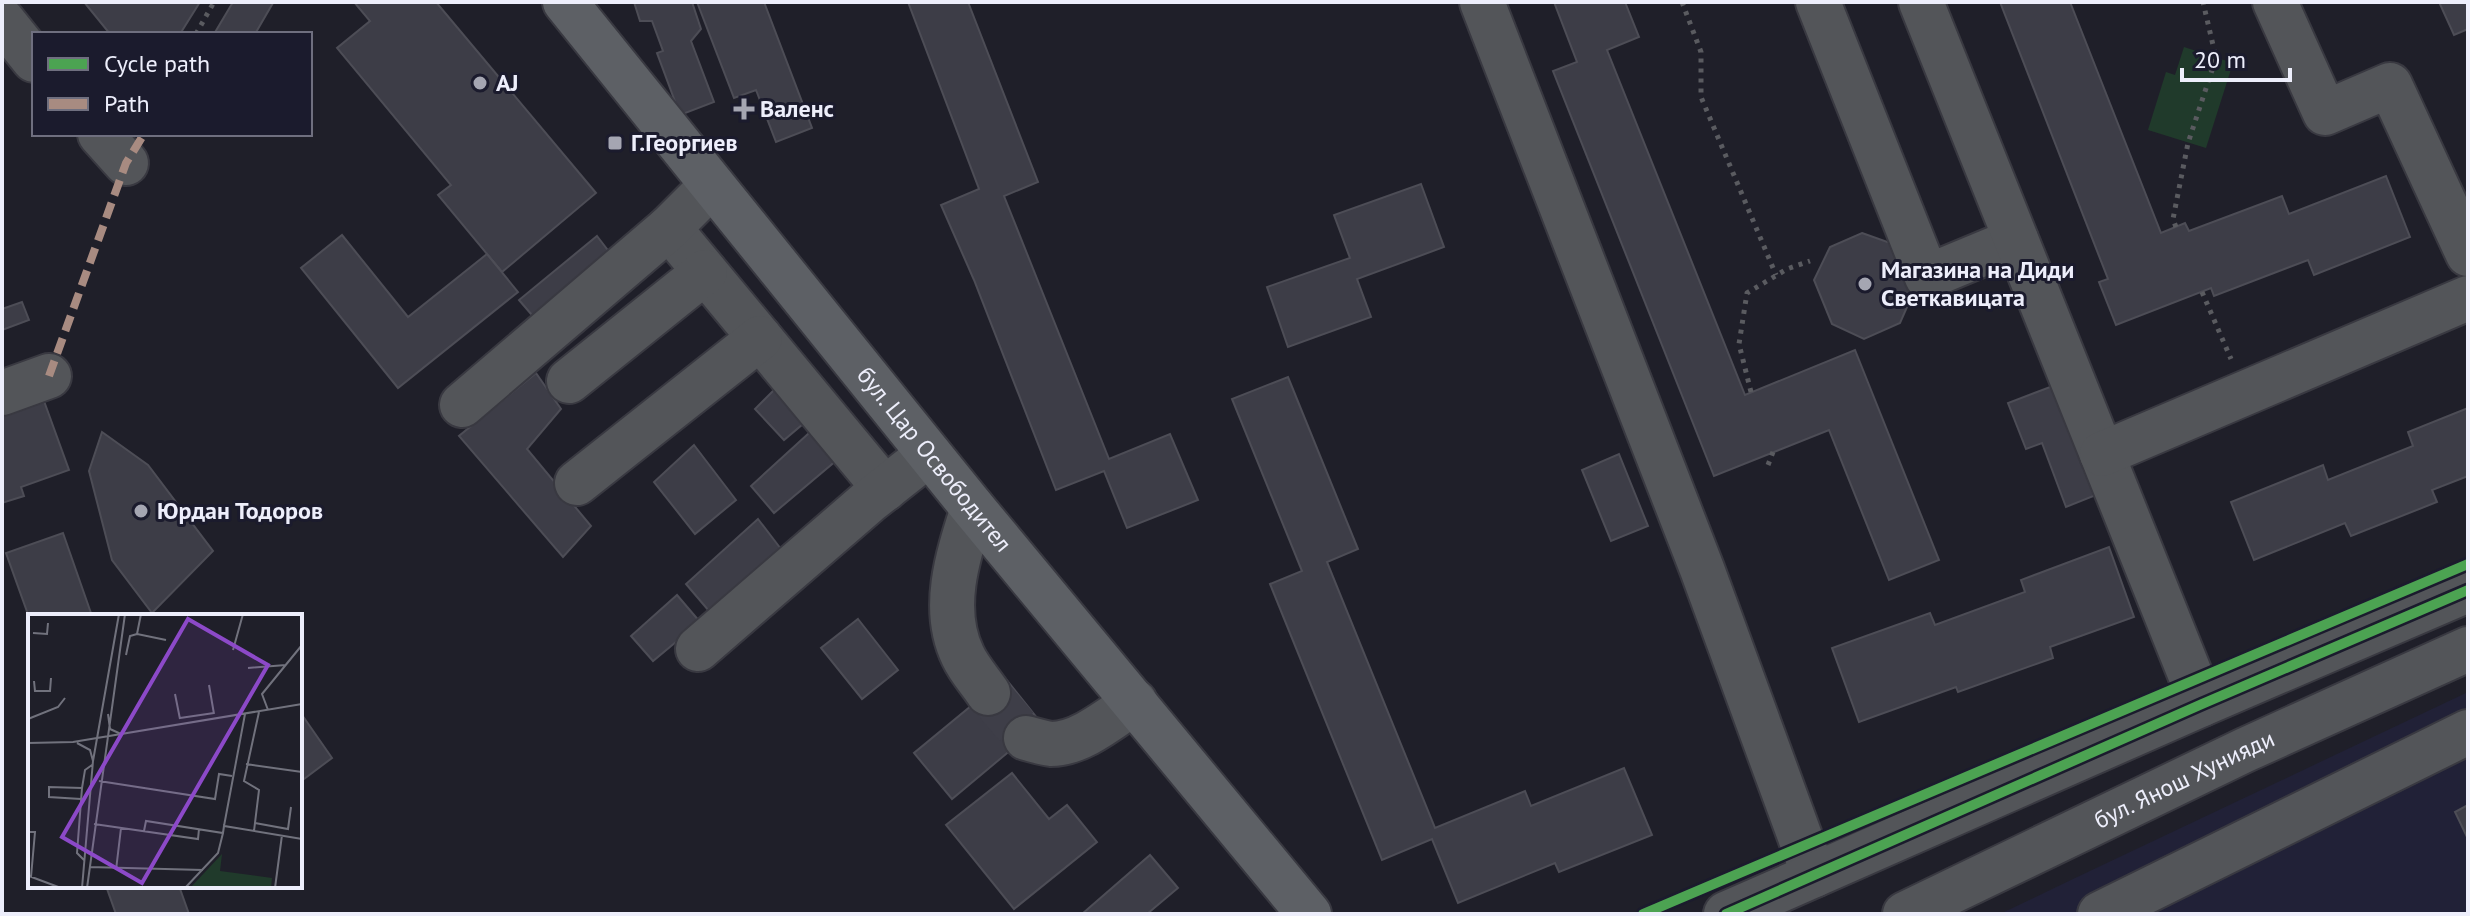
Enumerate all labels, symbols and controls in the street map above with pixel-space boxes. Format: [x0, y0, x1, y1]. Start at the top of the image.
legend [32, 32, 312, 136]
scale bar [2182, 32, 2290, 82]
text: 20 m [2194, 44, 2246, 75]
text: Cycle path [104, 48, 210, 79]
place label: AJ [496, 67, 519, 98]
marker: AJ [471, 74, 489, 92]
text: Path [104, 88, 150, 119]
place label: Валенс [760, 93, 834, 124]
marker: Валенс [735, 100, 753, 118]
place label: Г.Георгиев [631, 127, 738, 158]
marker: Г.Георгиев [606, 134, 624, 152]
place label: Магазина на Диди Светкавицата [1881, 254, 2074, 313]
marker: Магазина на Диди Светкавицата [1856, 275, 1874, 293]
street label: бул. Цар Освободител [850, 360, 1019, 558]
place label: Юрдан Тодоров [157, 495, 323, 526]
marker: Юрдан Тодоров [132, 502, 150, 520]
inset map [28, 614, 302, 888]
street label: бул. Янош Хунияди [2089, 723, 2279, 836]

